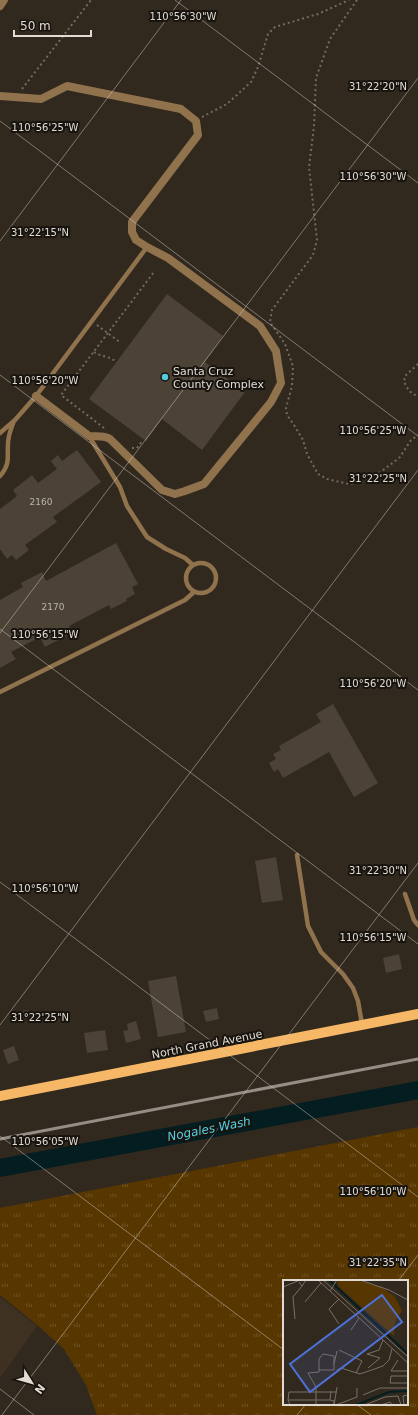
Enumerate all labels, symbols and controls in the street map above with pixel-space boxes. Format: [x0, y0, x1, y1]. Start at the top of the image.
text: 110°56'30"W [150, 11, 216, 22]
scale bar [14, 12, 91, 38]
text: 50 m [20, 19, 51, 33]
text: 31°22'20"N [349, 81, 407, 92]
text: 110°56'25"W [12, 122, 78, 133]
text: 110°56'30"W [340, 171, 406, 182]
text: 31°22'15"N [11, 227, 69, 238]
place label: Santa Cruz County Complex [173, 365, 264, 391]
marker: Santa Cruz County Complex [160, 372, 170, 382]
text: 110°56'20"W [12, 375, 78, 386]
text: 110°56'25"W [340, 425, 406, 436]
text: 31°22'25"N [349, 473, 407, 484]
house number: 2160 [30, 497, 53, 507]
house number: 2170 [42, 602, 65, 612]
text: 110°56'15"W [12, 629, 78, 640]
text: 110°56'20"W [340, 678, 406, 689]
text: 31°22'30"N [349, 865, 407, 876]
text: 110°56'10"W [12, 883, 78, 894]
text: 110°56'15"W [340, 932, 406, 943]
text: 31°22'25"N [11, 1012, 69, 1023]
street label: North Grand Avenue [151, 1027, 264, 1062]
water label: Nogales Wash [166, 1114, 252, 1144]
text: 110°56'05"W [12, 1136, 78, 1147]
text: 110°56'10"W [340, 1186, 406, 1197]
text: 31°22'35"N [349, 1257, 407, 1268]
inset map [283, 1280, 408, 1405]
north arrow [12, 1363, 52, 1403]
text: N [32, 1381, 48, 1396]

